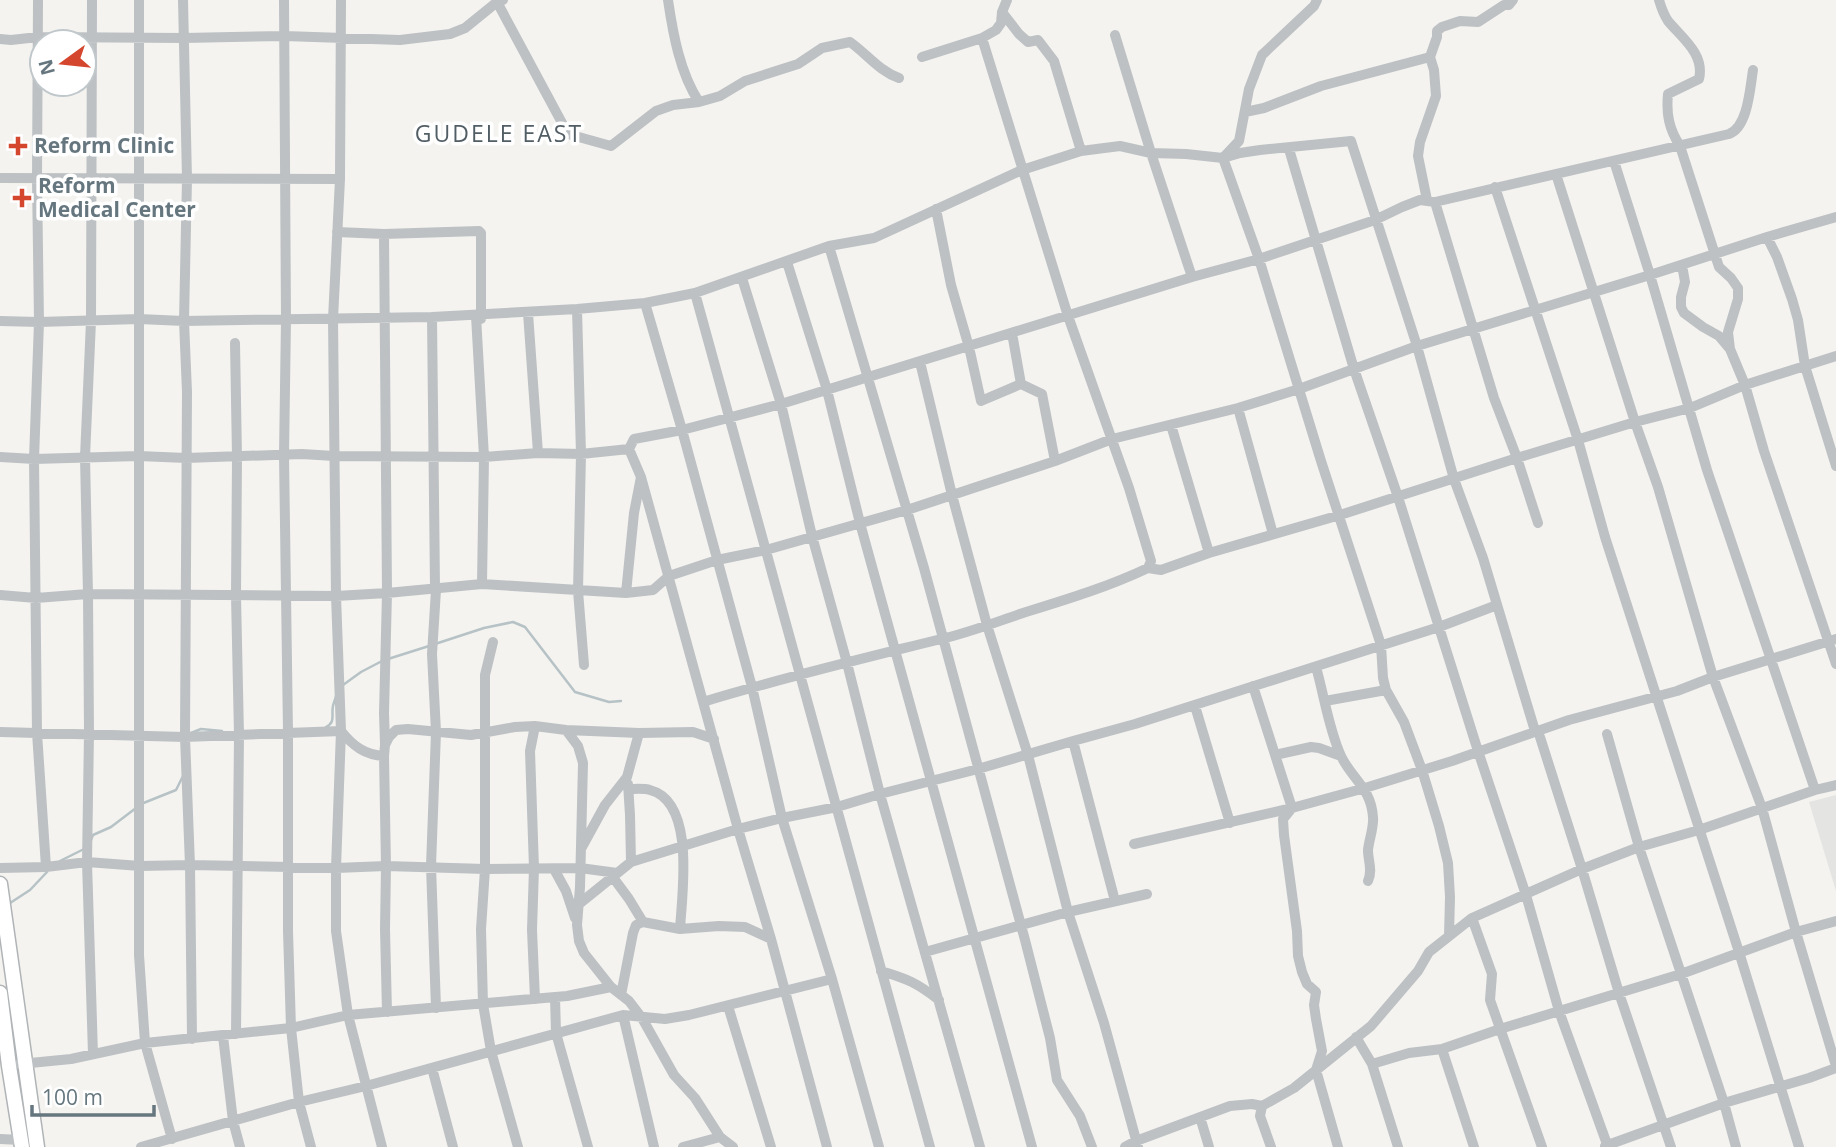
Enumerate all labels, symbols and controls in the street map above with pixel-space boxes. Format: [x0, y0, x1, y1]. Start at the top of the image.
north arrow [28, 28, 98, 98]
text: N [32, 57, 61, 78]
district label: GUDELE EAST [415, 117, 583, 149]
place label: Reform Clinic [34, 131, 174, 159]
marker: Reform Clinic [8, 136, 28, 156]
place label: Reform Medical Center [38, 171, 196, 223]
marker: Reform Medical Center [12, 188, 32, 208]
scale bar [32, 1074, 154, 1118]
text: 100 m [42, 1083, 103, 1111]

